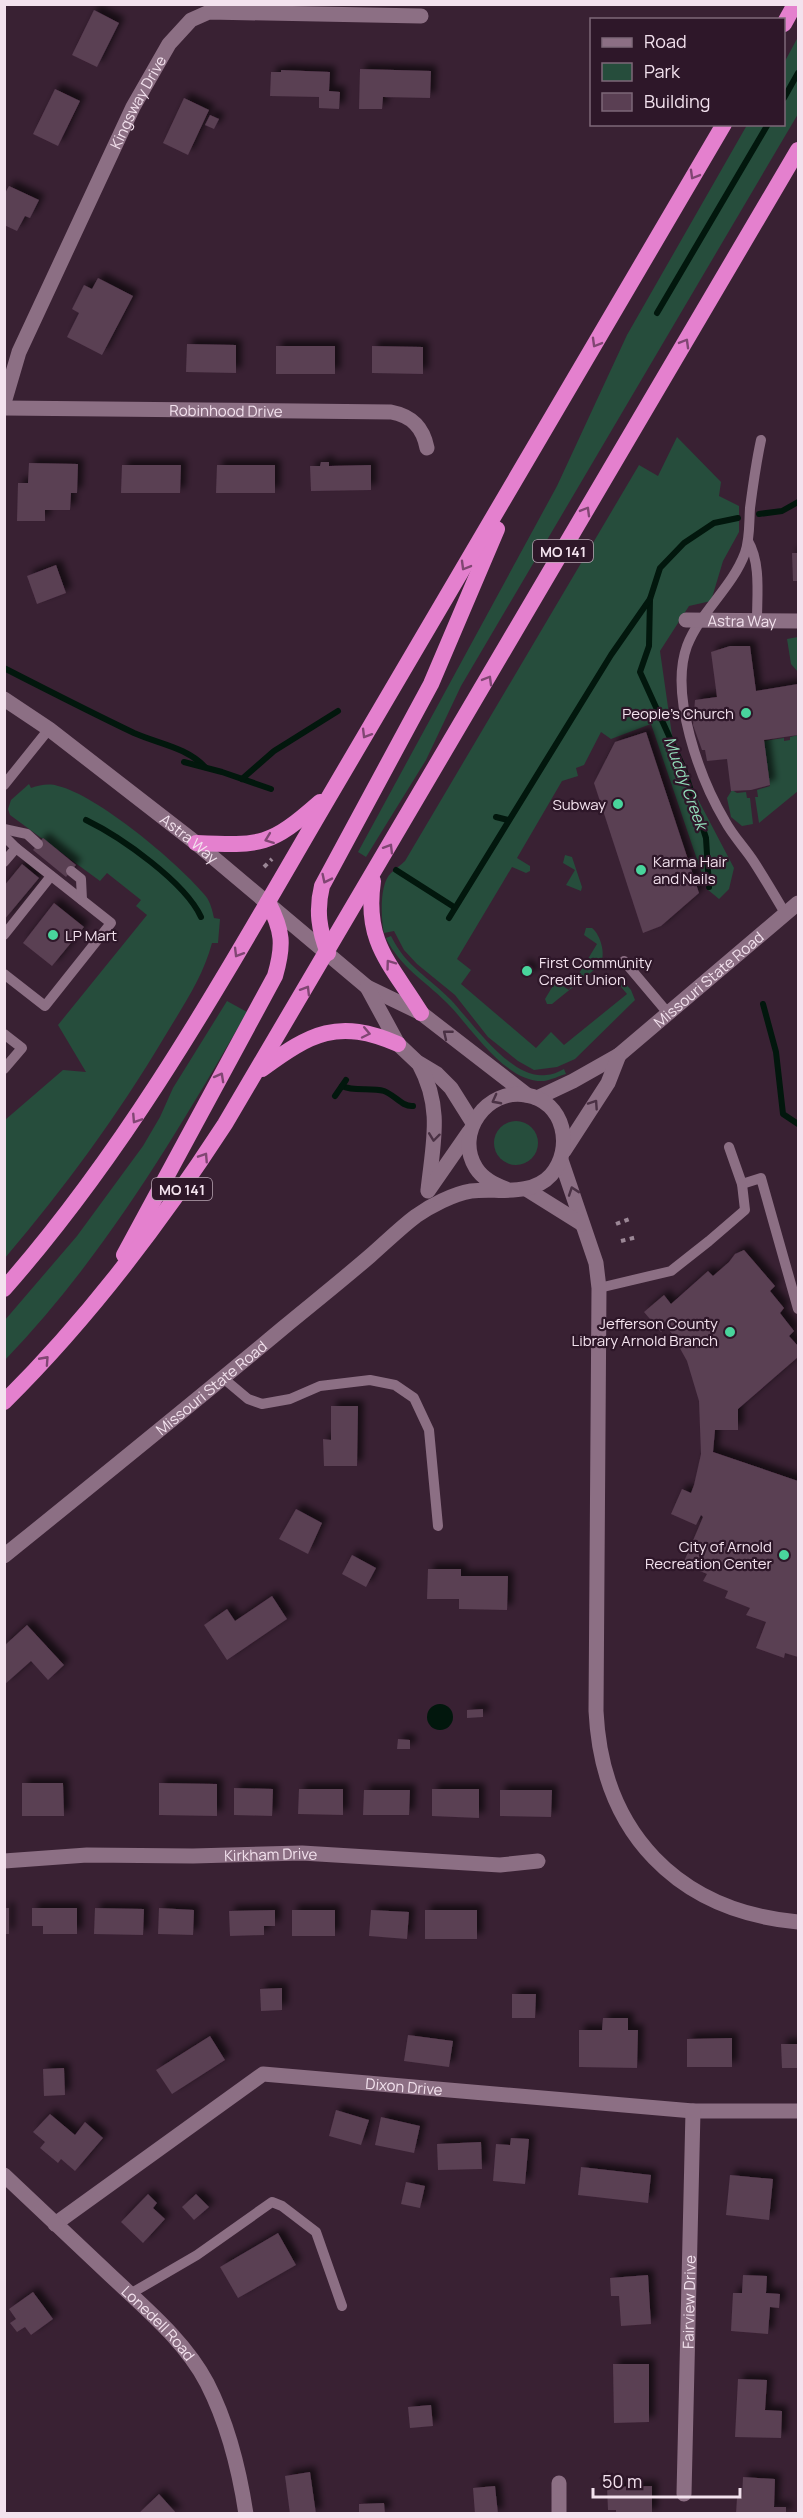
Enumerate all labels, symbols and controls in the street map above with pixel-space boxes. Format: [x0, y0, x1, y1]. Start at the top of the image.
legend [590, 18, 785, 126]
text: Road [644, 29, 687, 53]
street label: Kingsway Drive [105, 51, 171, 152]
text: Park [644, 59, 681, 83]
text: Building [644, 89, 710, 113]
one-way arrow [690, 169, 702, 179]
one-way arrow [592, 337, 603, 347]
one-way arrow [678, 339, 689, 349]
street label: Robinhood Drive [169, 399, 283, 421]
one-way arrow [579, 507, 590, 517]
road number: MO 141 [533, 540, 593, 562]
one-way arrow [461, 559, 472, 570]
street label: Astra Way [707, 610, 777, 631]
one-way arrow [480, 676, 492, 686]
place label: People's Church [622, 703, 734, 724]
marker: People's Church [739, 706, 753, 720]
one-way arrow [362, 728, 374, 738]
water label: Muddy Creek [659, 734, 714, 834]
place label: Subway [552, 794, 606, 815]
marker: Subway [611, 797, 625, 811]
street label: Astra Way [156, 809, 223, 868]
one-way arrow [265, 831, 275, 844]
one-way arrow [382, 844, 394, 854]
place label: Karma Hair and Nails [653, 851, 728, 889]
marker: Karma Hair and Nails [634, 863, 648, 877]
one-way arrow [321, 873, 333, 884]
place label: LP Mart [65, 925, 117, 946]
street label: Missouri State Road [649, 926, 768, 1032]
marker: LP Mart [46, 928, 60, 942]
one-way arrow [234, 947, 246, 957]
place label: First Community Credit Union [539, 952, 652, 990]
one-way arrow [386, 959, 397, 970]
marker: First Community Credit Union [520, 964, 534, 978]
one-way arrow [298, 986, 310, 996]
one-way arrow [361, 1025, 371, 1038]
one-way arrow [442, 1030, 453, 1041]
one-way arrow [213, 1072, 224, 1083]
one-way arrow [491, 1093, 502, 1105]
one-way arrow [586, 1100, 597, 1111]
one-way arrow [132, 1112, 143, 1123]
one-way arrow [428, 1133, 440, 1142]
one-way arrow [197, 1152, 208, 1163]
road number: MO 141 [152, 1178, 212, 1200]
one-way arrow [568, 1186, 581, 1197]
place label: Jefferson County Library Arnold Branch [572, 1313, 718, 1351]
marker: Jefferson County Library Arnold Branch [723, 1325, 737, 1339]
street label: Missouri State Road [151, 1335, 271, 1440]
one-way arrow [38, 1356, 49, 1366]
place label: City of Arnold Recreation Center [645, 1536, 773, 1574]
marker: City of Arnold Recreation Center [777, 1548, 791, 1562]
street label: Kirkham Drive [224, 1842, 318, 1866]
street label: Dixon Drive [365, 2072, 444, 2100]
street label: Fairview Drive [677, 2255, 700, 2349]
street label: Lonedell Road [117, 2281, 200, 2365]
scale bar [593, 2461, 740, 2499]
text: 50 m [602, 2469, 642, 2493]

